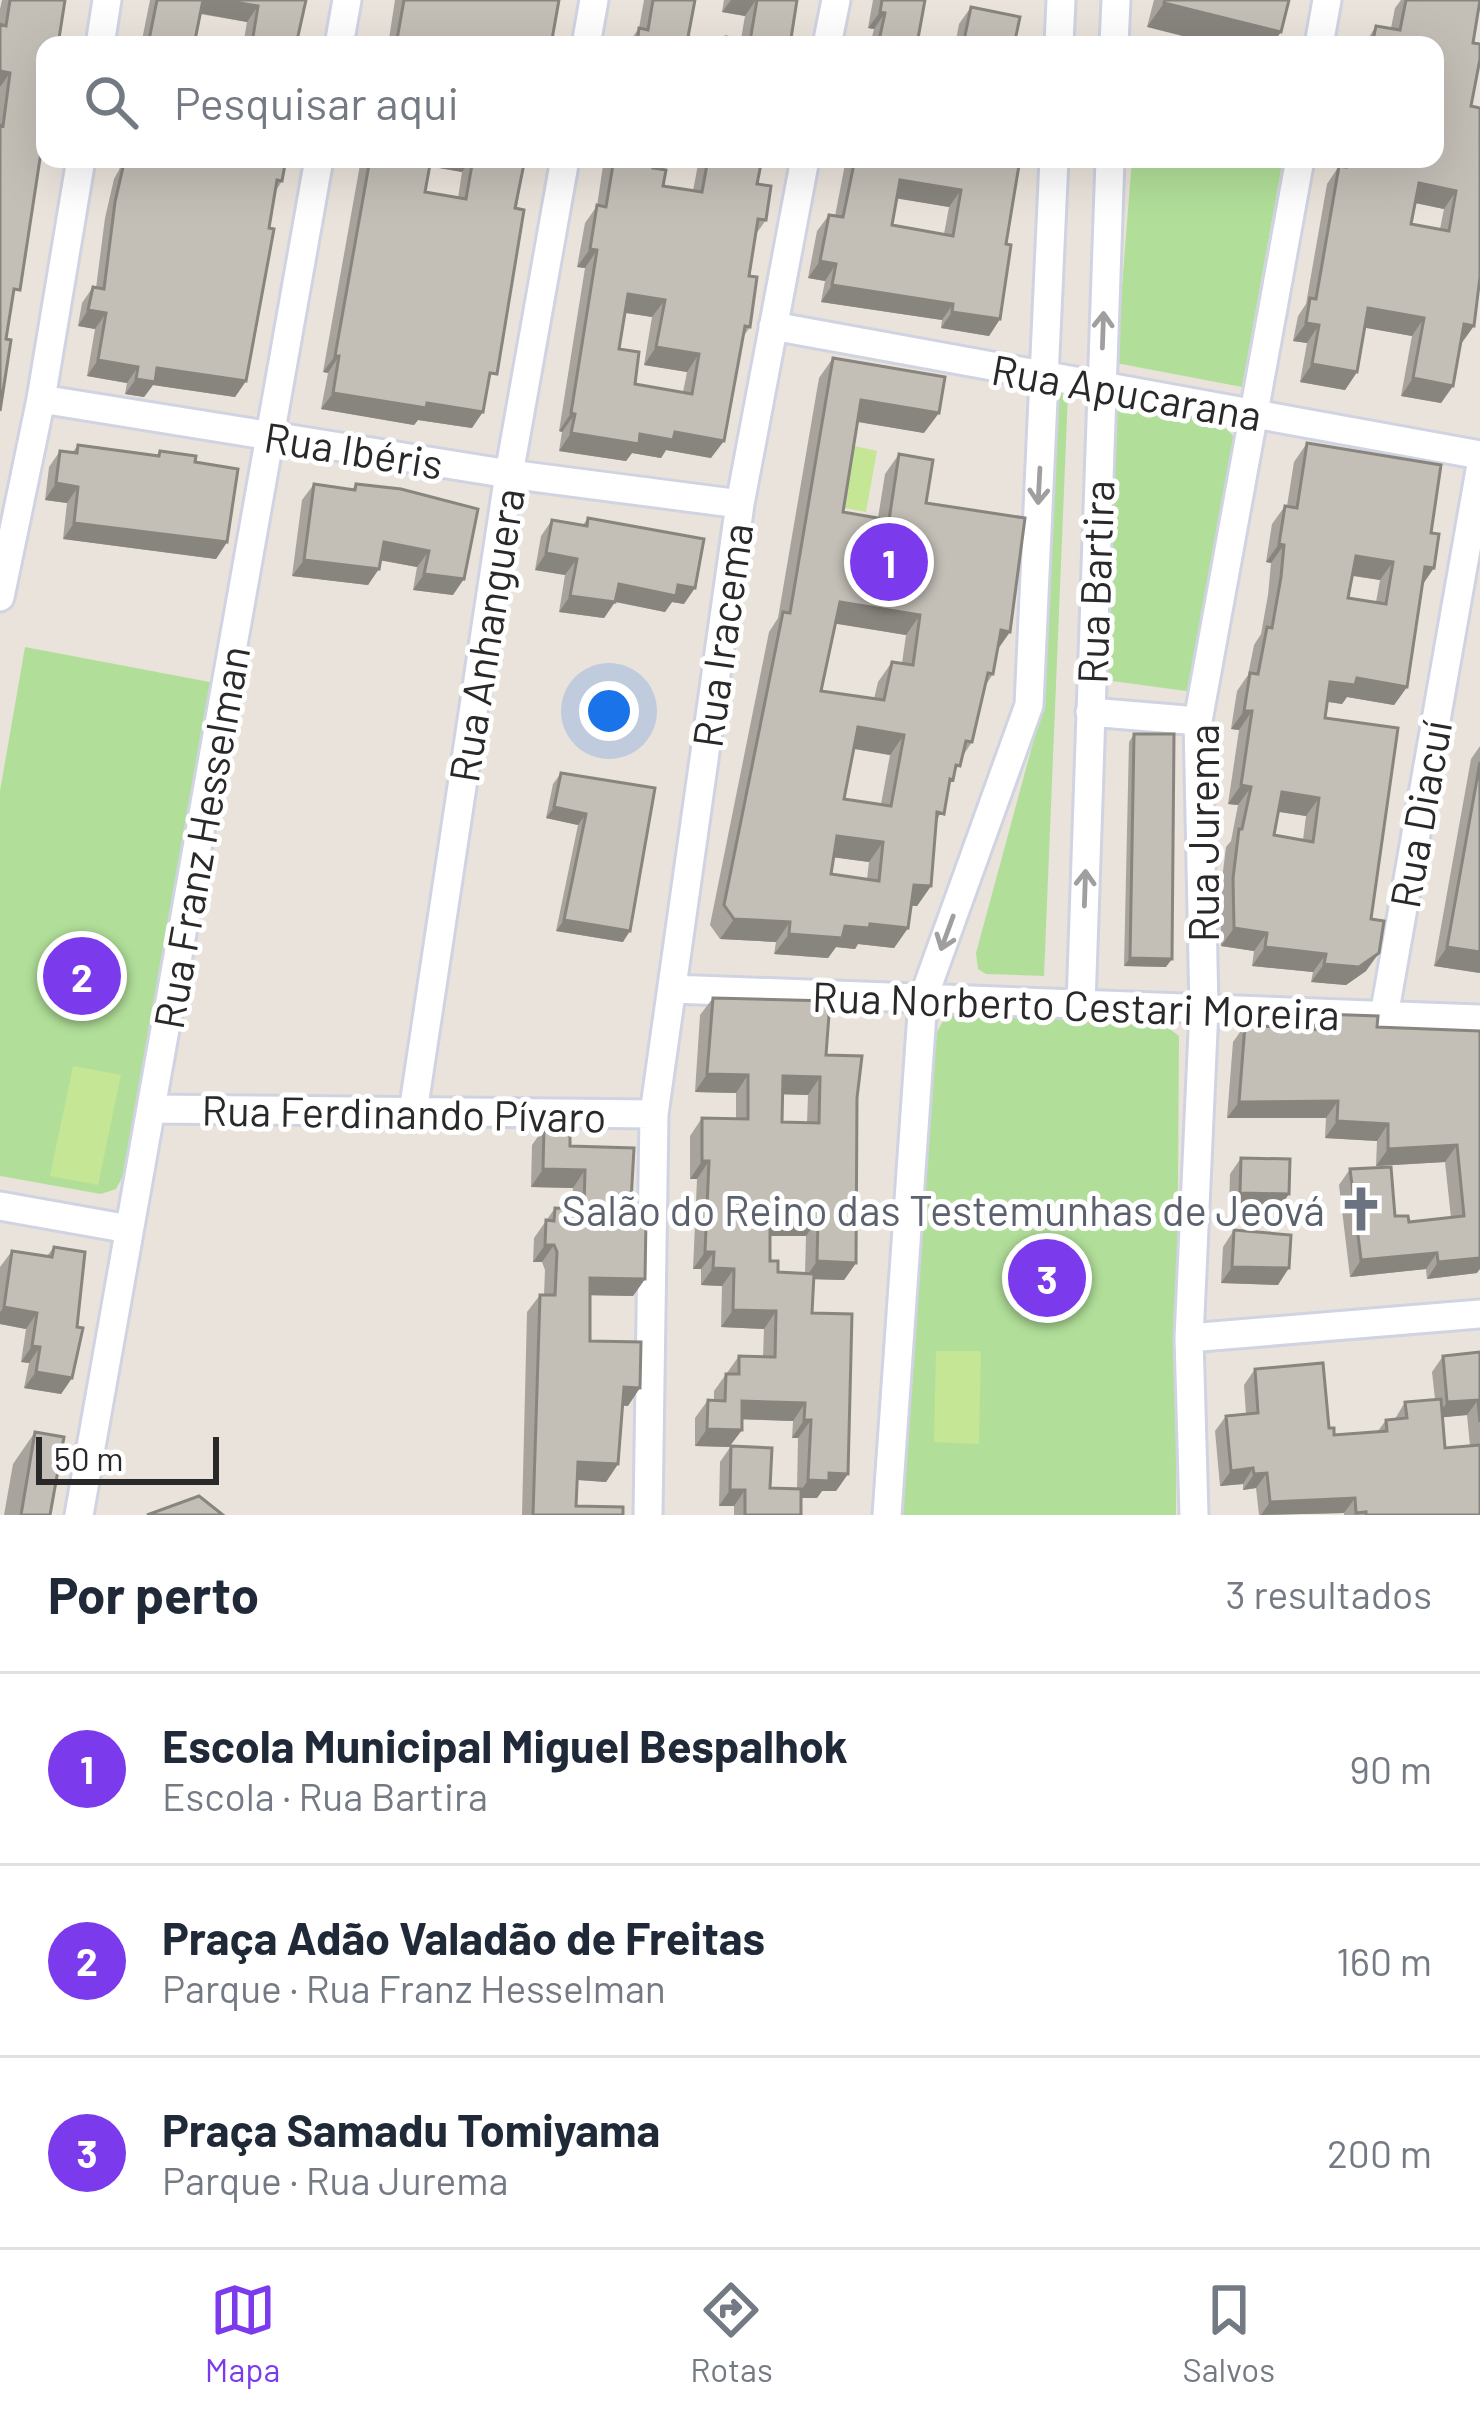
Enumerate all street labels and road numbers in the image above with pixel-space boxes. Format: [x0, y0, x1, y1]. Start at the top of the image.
street label: Rua Apucarana [988, 343, 1266, 440]
street label: Rua Ibéris [261, 410, 447, 488]
street label: Rua Bartira [1065, 479, 1123, 685]
street label: Rua Anhanguera [437, 484, 534, 786]
street label: Rua Iracema [681, 520, 761, 750]
street label: Rua Franz Hesselman [142, 642, 258, 1032]
street label: Rua Diacuí [1378, 716, 1460, 912]
street label: Rua Jurema [1177, 724, 1227, 942]
street label: Rua Norberto Cestari Moreira [811, 970, 1341, 1038]
street label: Rua Ferdinando Pívaro [201, 1083, 607, 1141]

